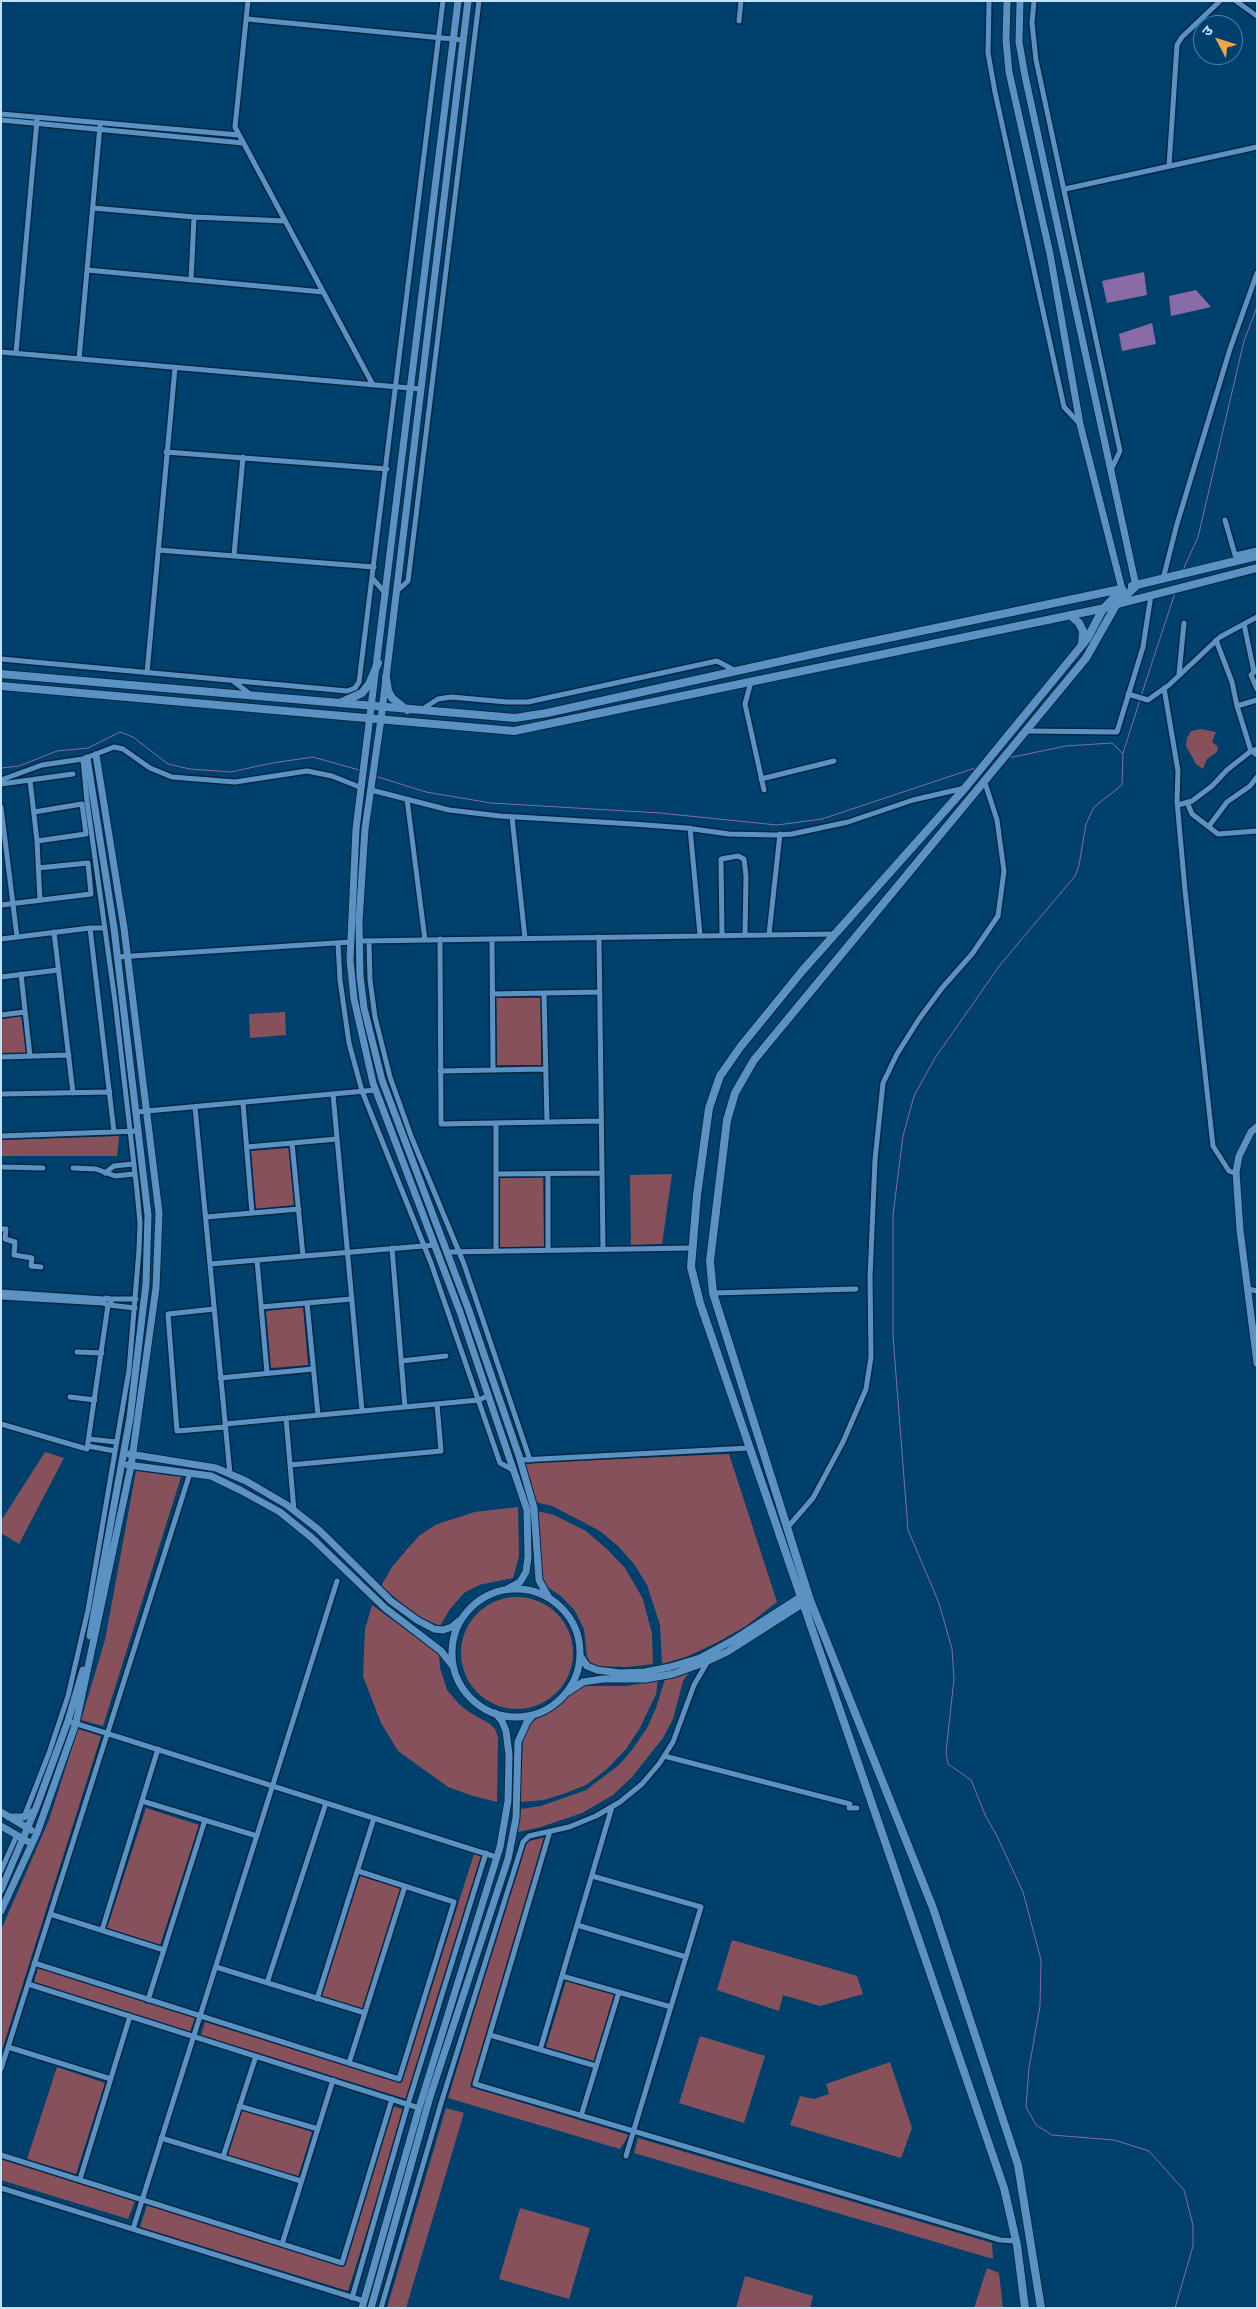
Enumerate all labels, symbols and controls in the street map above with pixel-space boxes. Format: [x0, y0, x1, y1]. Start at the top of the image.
north arrow [1193, 15, 1243, 65]
text: उ [1199, 23, 1216, 39]

